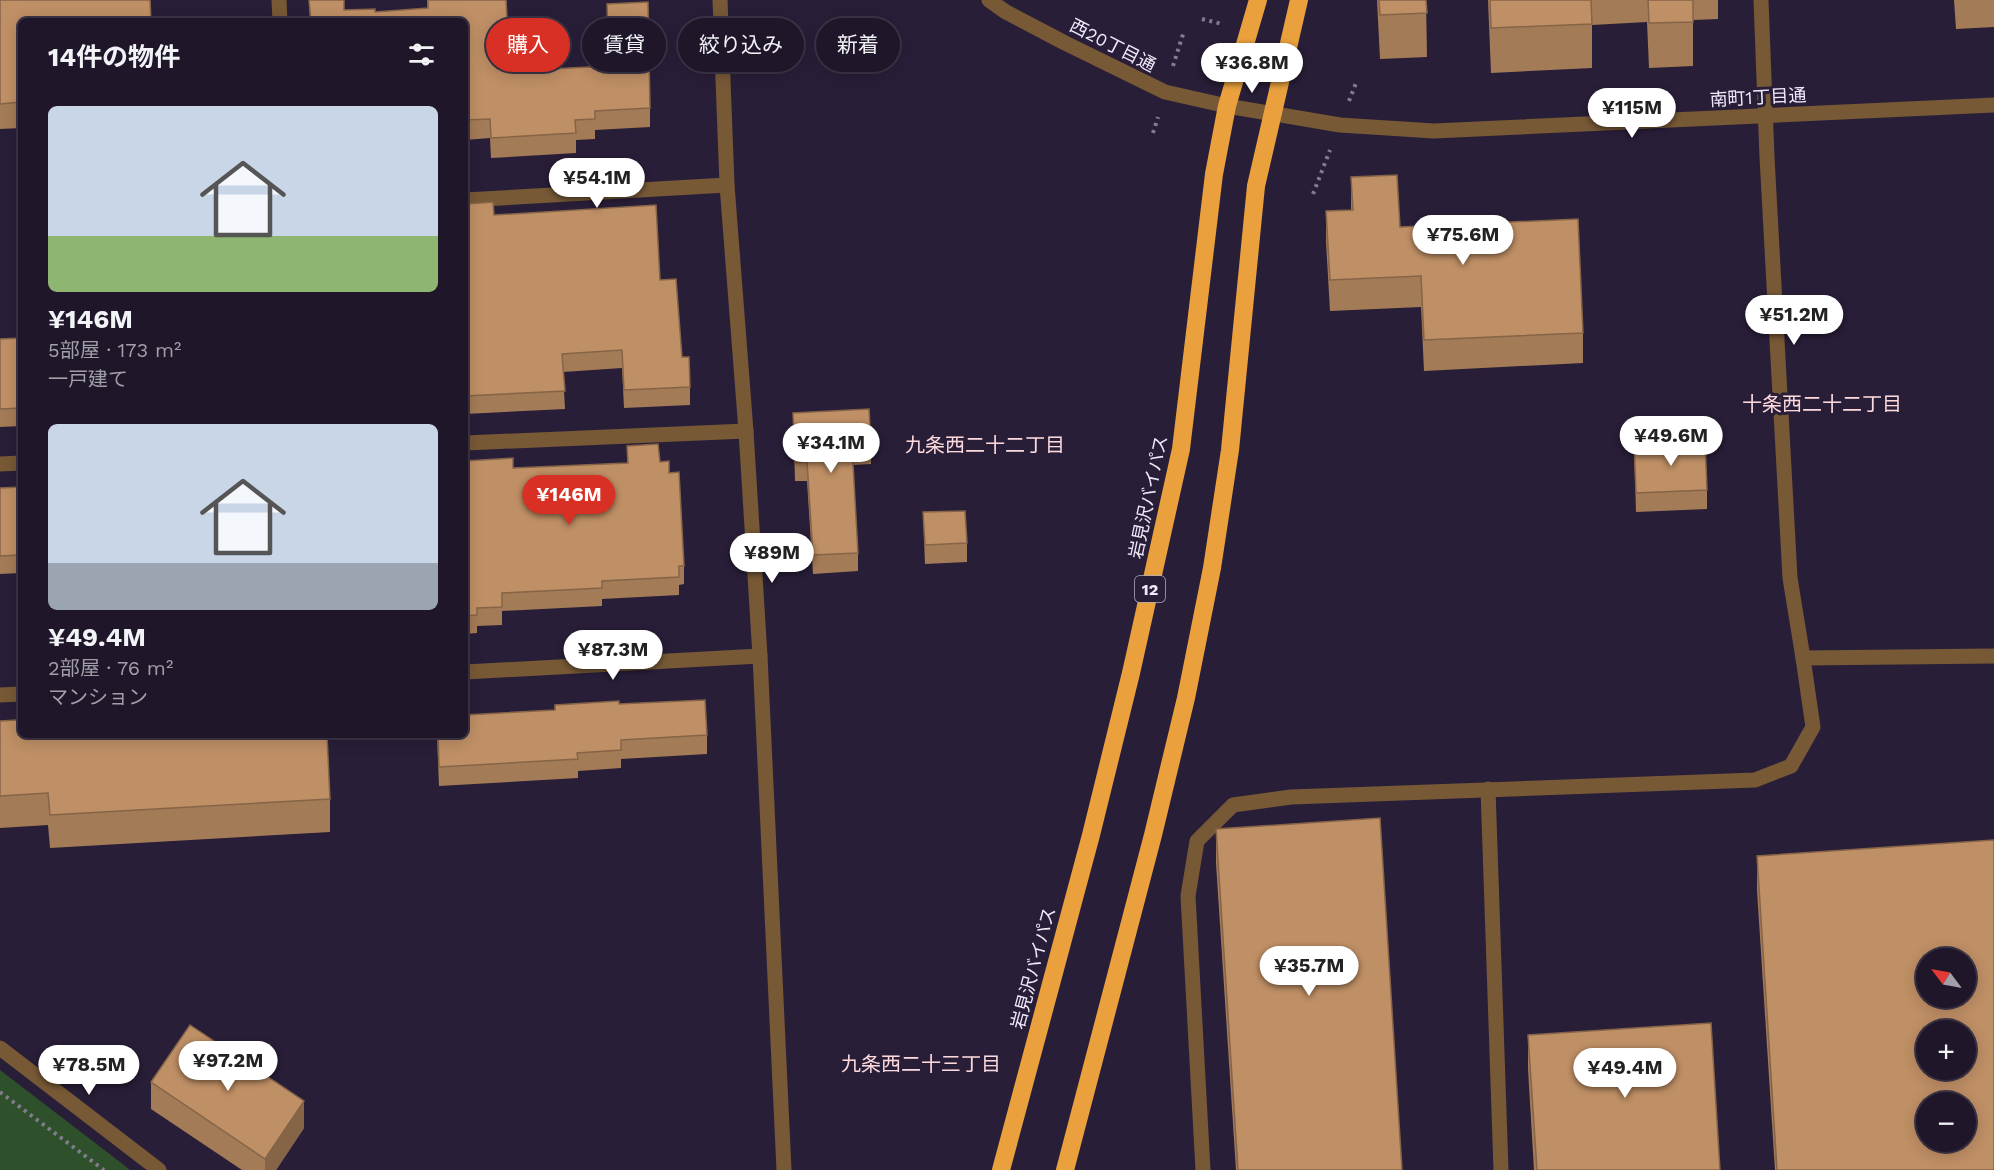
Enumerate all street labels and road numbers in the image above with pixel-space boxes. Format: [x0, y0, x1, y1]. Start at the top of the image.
street label: 西20丁目通 [1066, 14, 1160, 76]
street label: 南町1丁目通 [1709, 84, 1807, 110]
street label: 岩見沢バイパス [1125, 433, 1171, 561]
road number: 12 [1135, 576, 1165, 602]
street label: 岩見沢バイパス [1007, 905, 1059, 1031]

